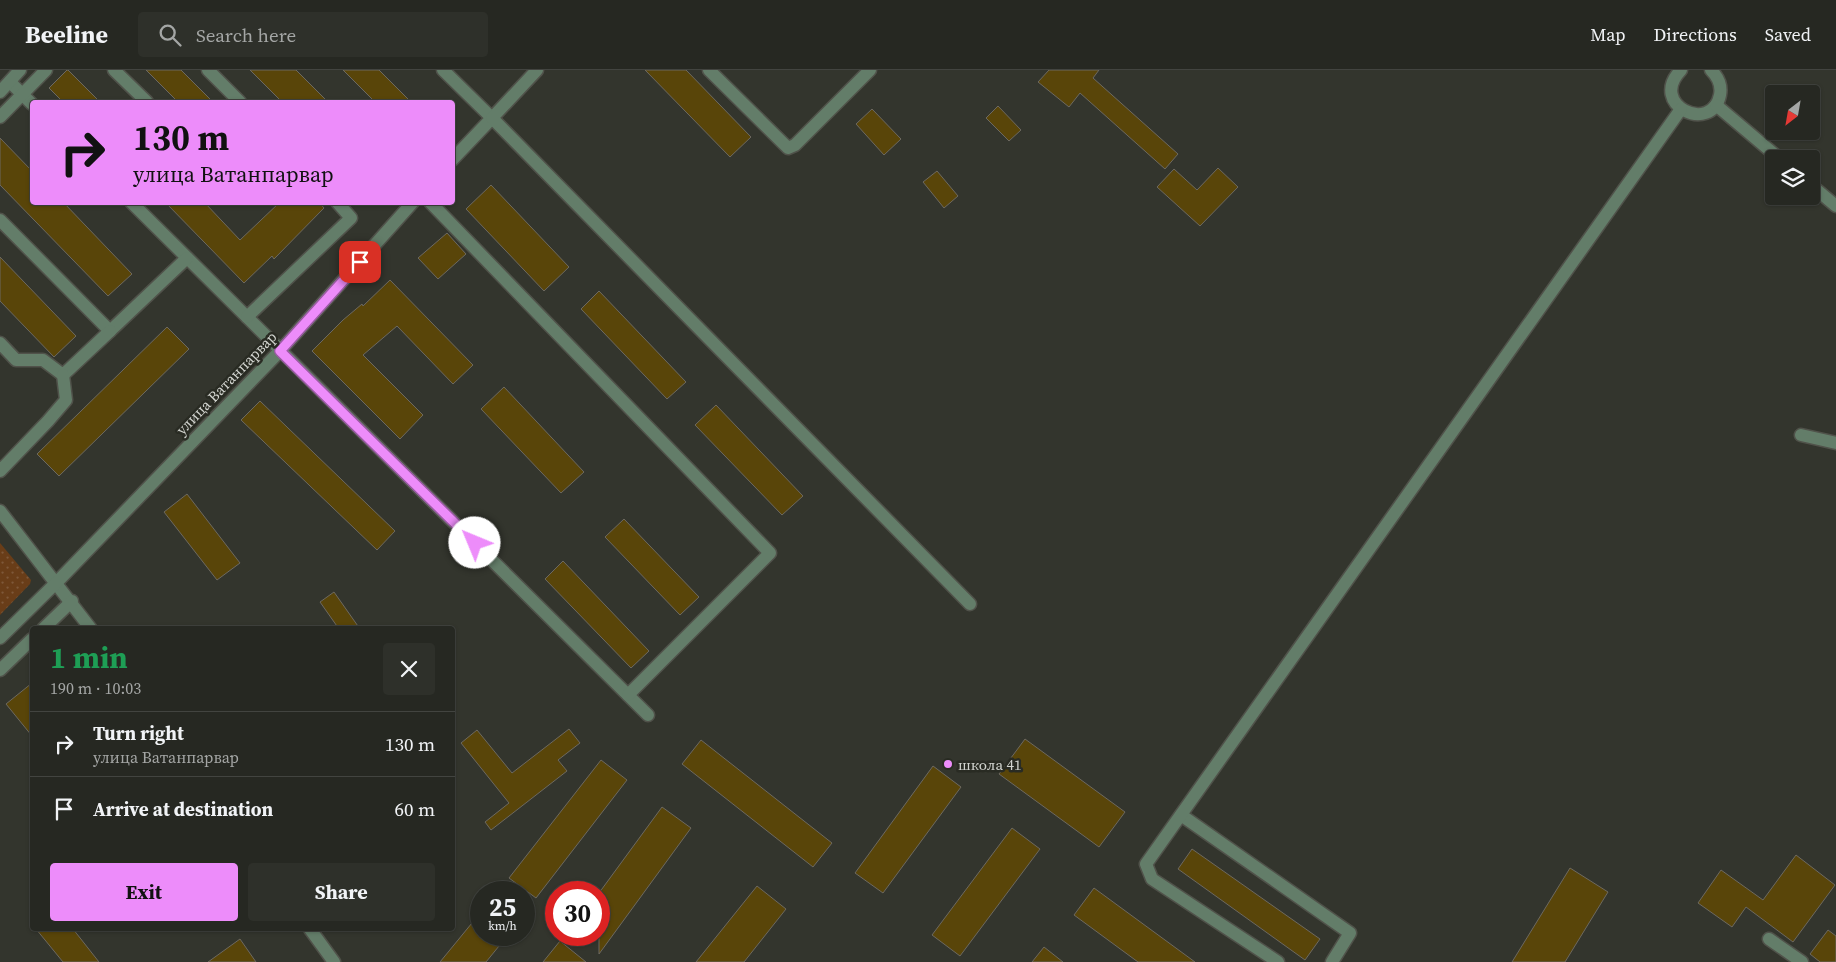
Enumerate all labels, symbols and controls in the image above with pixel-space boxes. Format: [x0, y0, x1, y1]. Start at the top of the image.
search box [138, 12, 488, 57]
text: Beeline [25, 18, 108, 51]
icon: search [156, 21, 184, 49]
text: Search here [196, 22, 296, 48]
text: Map [1590, 22, 1626, 47]
text: Directions [1654, 22, 1737, 47]
text: Saved [1765, 22, 1811, 47]
north arrow [1765, 85, 1820, 140]
map controls [1765, 85, 1820, 205]
text: 130 m [133, 114, 229, 162]
icon: right [50, 120, 115, 185]
button: layers [1765, 150, 1820, 205]
text: улица Ватанпарвар [133, 159, 334, 189]
pin [339, 241, 381, 283]
icon: arrive [346, 248, 374, 276]
street label: улица Ватанпарвар [171, 326, 281, 439]
position arrow [448, 516, 500, 568]
text: 1 min [50, 637, 128, 678]
button: close [383, 643, 435, 695]
text: 190 m · 10:03 [50, 677, 141, 699]
text: Turn right [93, 720, 184, 746]
icon: right [50, 730, 78, 758]
text: 130 m [385, 731, 435, 757]
text: улица Ватанпарвар [93, 746, 239, 768]
place label: школа 41 [958, 754, 1022, 775]
marker: школа 41 [942, 758, 954, 770]
icon: arrive [50, 795, 78, 823]
text: Arrive at destination [93, 796, 273, 822]
text: 60 m [394, 796, 435, 822]
button: Exit [50, 863, 238, 921]
button: Share [248, 863, 435, 921]
speed limit sign: 30 [545, 881, 610, 946]
text: 25 [489, 890, 516, 924]
text: km/h [488, 918, 517, 934]

